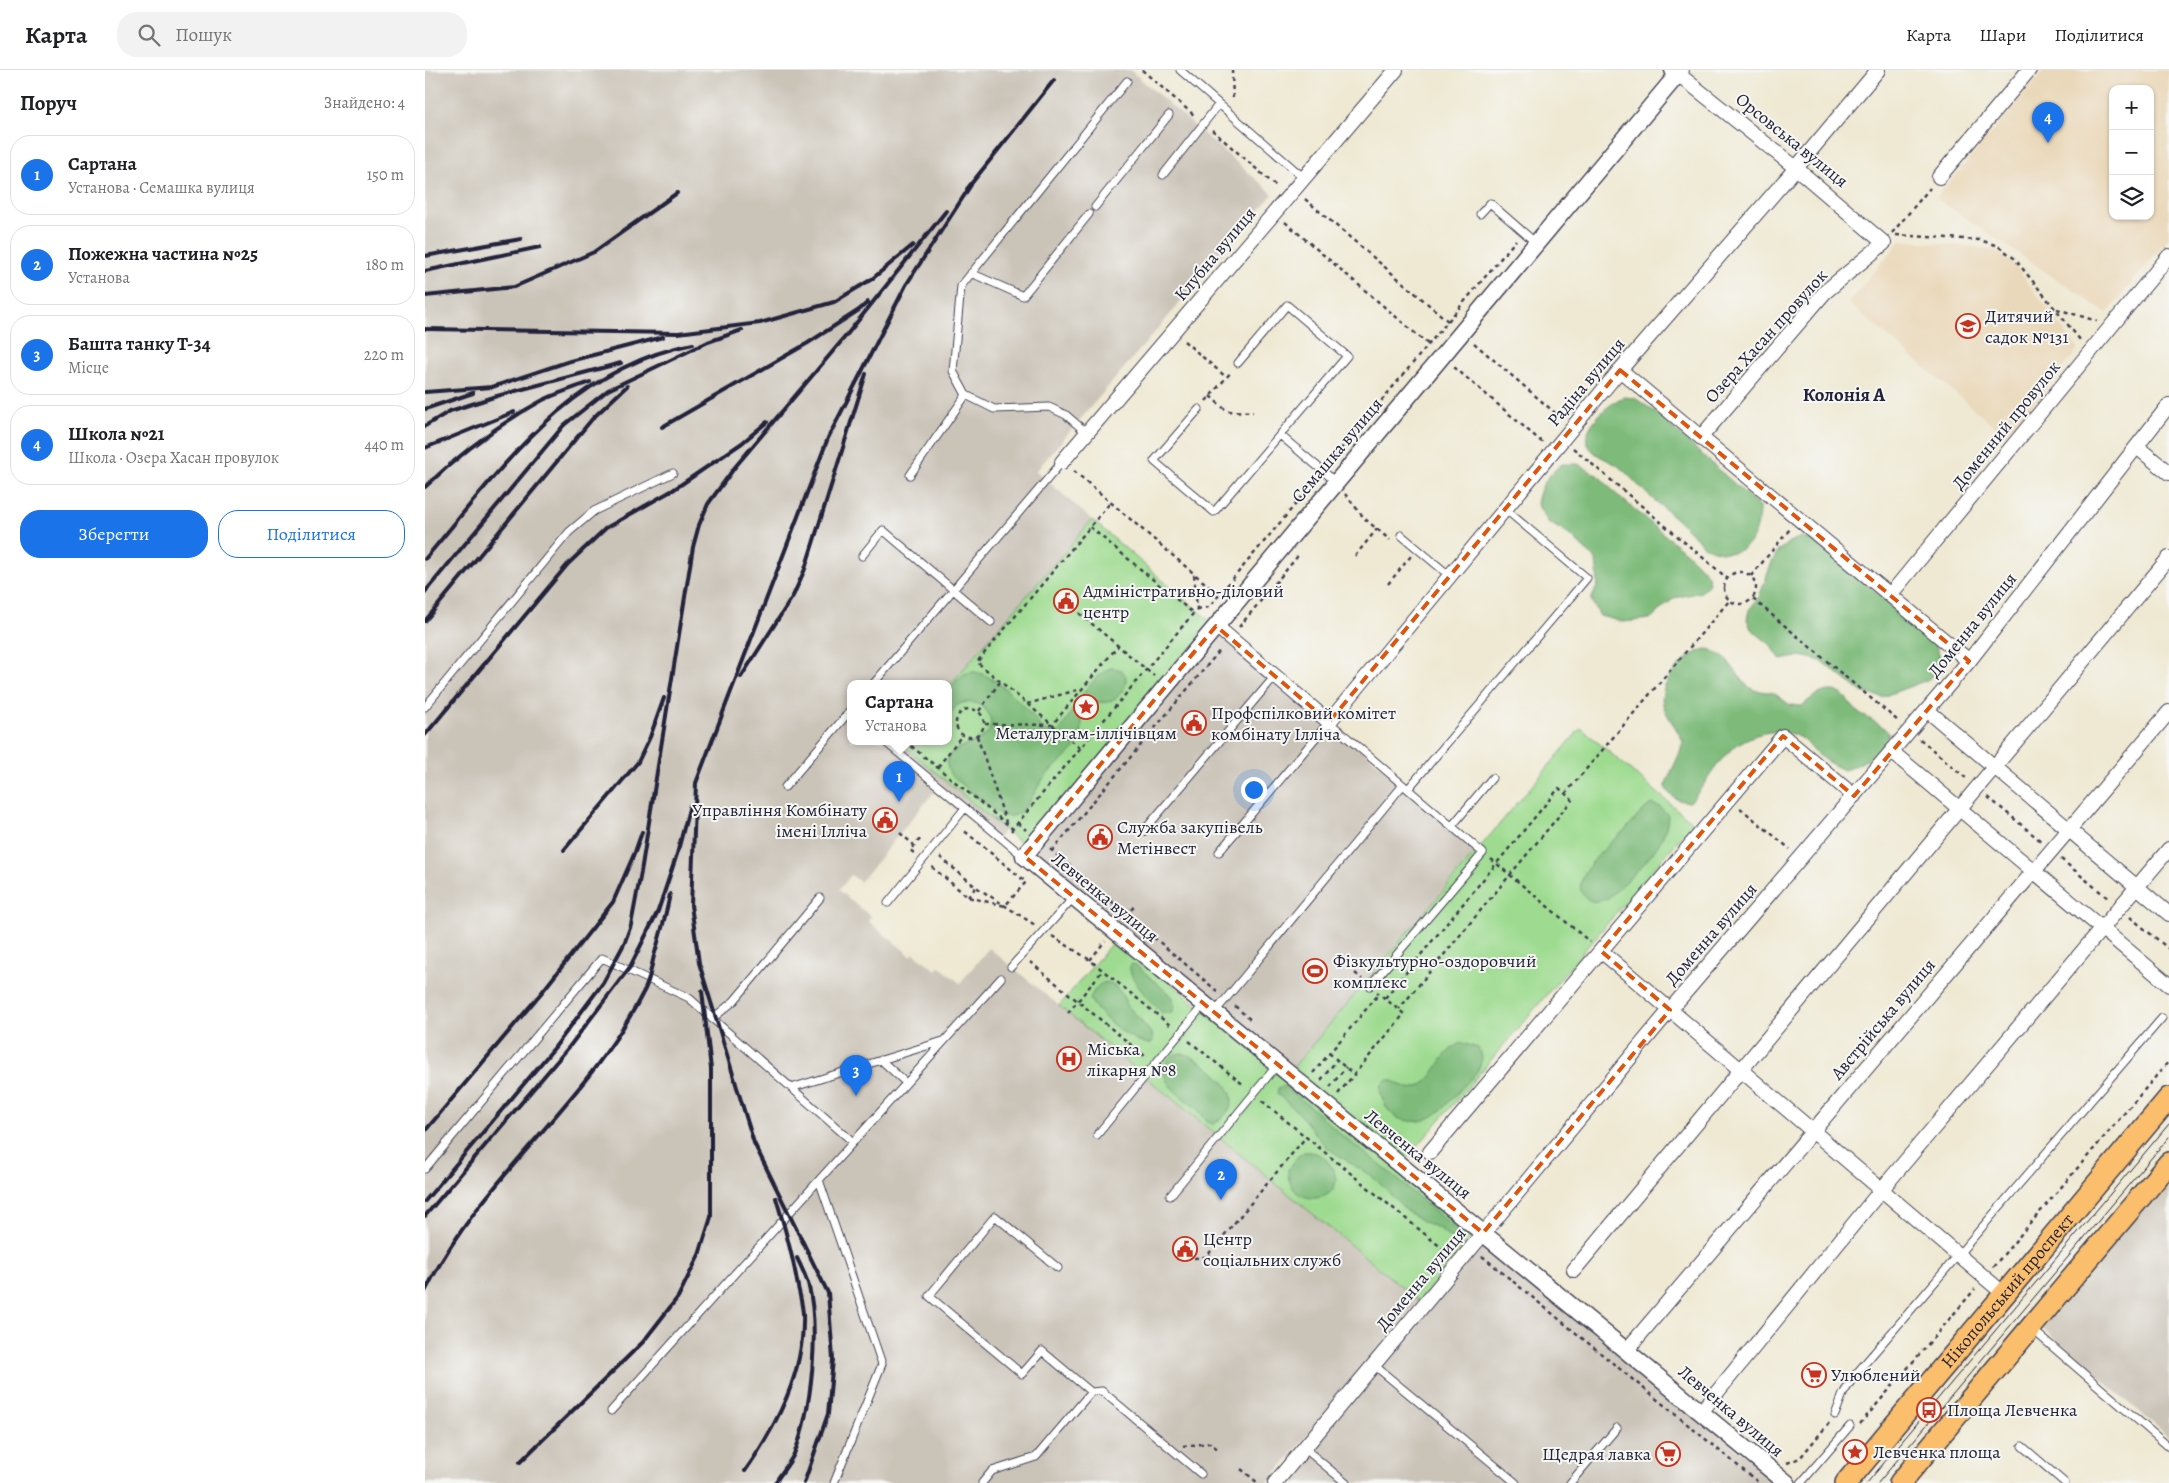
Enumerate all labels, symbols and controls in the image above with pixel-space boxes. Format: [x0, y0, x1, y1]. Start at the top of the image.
search box [117, 12, 467, 57]
text: Карта [25, 19, 87, 51]
icon: search [135, 21, 163, 49]
text: Пошук [175, 22, 232, 48]
text: Карта [1906, 23, 1951, 47]
text: Шари [1979, 23, 2026, 47]
text: Поділитися [2054, 23, 2144, 47]
map controls [2109, 85, 2154, 220]
button: + [2109, 85, 2154, 130]
street label: Орсовська вулиця [1731, 87, 1853, 193]
text: Поруч [20, 89, 77, 117]
text: Знайдено: 4 [324, 92, 405, 114]
pin: 4 [2032, 102, 2064, 143]
button: − [2109, 130, 2154, 175]
text: Сартана [68, 151, 137, 177]
text: 1 [34, 164, 40, 186]
text: 150 m [367, 164, 404, 186]
button: layers [2109, 175, 2154, 220]
text: Установа · Семашка вулиця [68, 177, 255, 199]
street label: Клубна вулиця [1169, 202, 1261, 306]
text: Пожежна частина №25 [68, 241, 258, 267]
text: 2 [33, 254, 41, 276]
text: 180 m [366, 254, 404, 276]
street label: Озера Хасан провулок [1699, 264, 1833, 408]
text: Установа [68, 267, 130, 289]
place label: Дитячий садок №131 [1985, 304, 2069, 349]
school or university icon: Дитячий садок №131 [1955, 313, 1981, 339]
text: Башта танку Т-34 [68, 331, 211, 357]
street label: Радіна вулиця [1542, 333, 1630, 431]
text: 3 [34, 344, 40, 366]
text: 220 m [364, 344, 404, 366]
street label: Доменний провулок [1947, 356, 2065, 494]
text: Місце [68, 357, 109, 379]
district label: Колонія А [1803, 382, 1886, 408]
street label: Семашка вулиця [1286, 393, 1388, 507]
text: Школа №21 [68, 421, 165, 447]
text: 4 [33, 434, 41, 456]
text: 440 m [364, 434, 404, 456]
text: Школа · Озера Хасан провулок [68, 447, 279, 469]
button: Зберегти [20, 510, 208, 558]
button: Поділитися [218, 510, 405, 558]
street label: Доменна вулиця [1922, 567, 2022, 683]
place label: Адміністративно-діловий центр [1082, 579, 1284, 624]
public building icon: Адміністративно-діловий центр [1053, 588, 1079, 614]
popup [847, 680, 952, 745]
text: Сартана [865, 689, 934, 715]
place icon: Металургам-іллічівцям [1073, 694, 1099, 720]
place label: Профспілковий комітет комбінату Ілліча [1211, 701, 1396, 746]
public building icon: Профспілковий комітет комбінату Ілліча [1181, 710, 1207, 736]
text: Установа [865, 715, 927, 737]
place label: Металургам-іллічівцям [995, 721, 1177, 745]
pin: 1 [883, 761, 915, 802]
your location [1241, 777, 1267, 803]
place label: Управління Комбінату імені Ілліча [692, 798, 868, 843]
public building icon: Управління Комбінату імені Ілліча [872, 807, 898, 833]
place label: Служба закупівель Метінвест [1117, 815, 1263, 860]
public building icon: Служба закупівель Метінвест [1087, 824, 1113, 850]
street label: Левченка вулиця [1046, 846, 1164, 948]
street label: Доменна вулиця [1660, 878, 1762, 990]
place label: Фізкультурно-оздоровчий комплекс [1333, 949, 1536, 994]
street label: Австрійська вулиця [1825, 953, 1941, 1085]
sports icon: Фізкультурно-оздоровчий комплекс [1302, 958, 1328, 984]
place label: Міська лікарня №8 [1087, 1037, 1176, 1082]
hospital icon: Міська лікарня №8 [1056, 1046, 1082, 1072]
pin: 3 [840, 1055, 872, 1096]
street label: Левченка вулиця [1359, 1103, 1477, 1205]
pin: 2 [1205, 1159, 1237, 1200]
street label: Нікопольський проспект [1936, 1208, 2079, 1373]
street label: Доменна вулиця [1370, 1222, 1472, 1336]
place label: Центр соціальних служб [1203, 1227, 1341, 1272]
public building icon: Центр соціальних служб [1172, 1236, 1198, 1262]
street label: Левченка вулиця [1673, 1360, 1789, 1462]
supermarket icon: Улюблений [1801, 1362, 1827, 1388]
place label: Улюблений [1831, 1363, 1921, 1387]
bus stop icon: Площа Левченка [1916, 1397, 1942, 1423]
place label: Площа Левченка [1947, 1398, 2078, 1422]
place icon: Левченка площа [1842, 1439, 1868, 1465]
place label: Левченка площа [1873, 1440, 2001, 1464]
supermarket icon: Щедрая лавка [1655, 1441, 1681, 1467]
place label: Щедрая лавка [1542, 1442, 1652, 1466]

